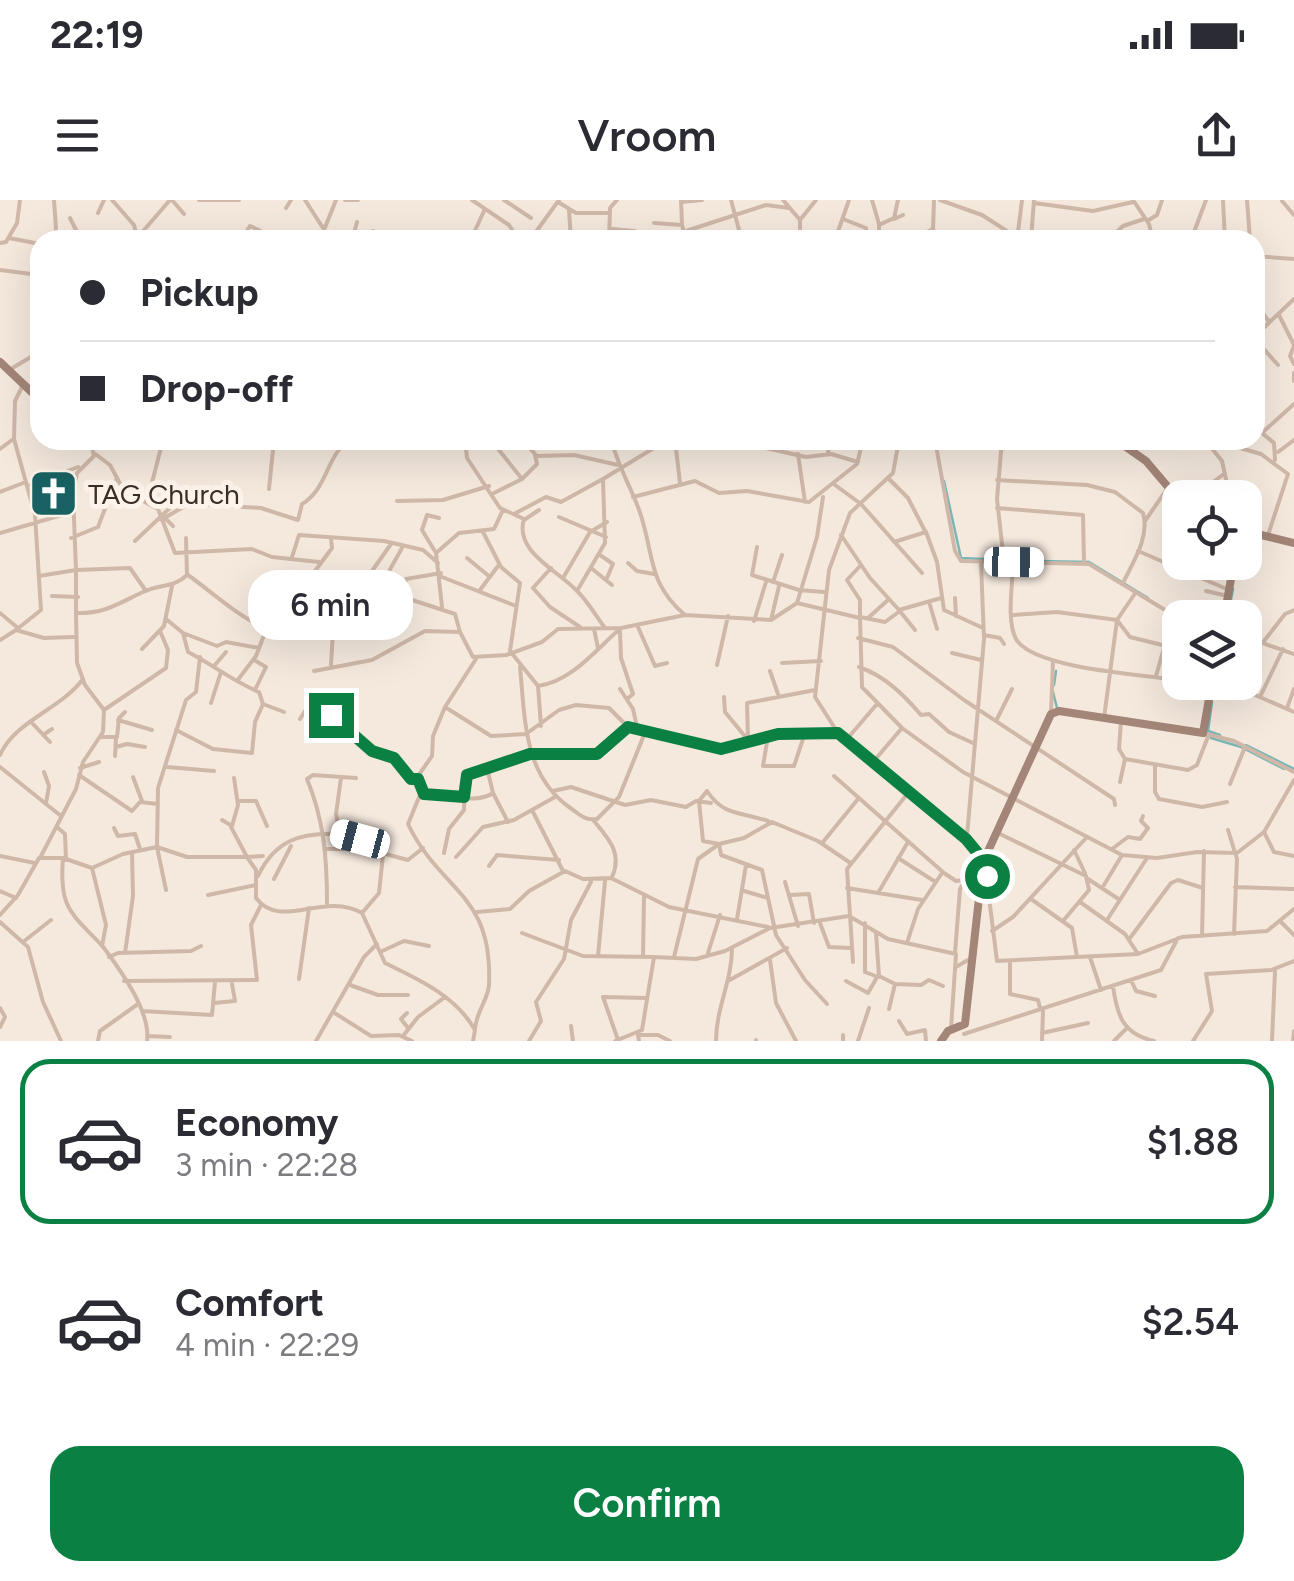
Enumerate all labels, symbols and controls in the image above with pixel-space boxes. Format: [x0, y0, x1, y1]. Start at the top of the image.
text: 22:19 [50, 12, 144, 58]
icon: menu [50, 108, 105, 163]
text: Vroom [578, 108, 716, 162]
icon: share [1189, 108, 1244, 163]
text: Pickup [140, 270, 258, 316]
text: Drop-off [140, 366, 293, 412]
church icon: TAG Church [27, 468, 79, 520]
place label: TAG Church [88, 477, 240, 511]
map controls [1162, 480, 1262, 700]
button: locate [1162, 480, 1262, 580]
car [984, 546, 1044, 578]
callout: 6 min [248, 570, 414, 640]
text: 6 min [291, 586, 370, 624]
button: layers [1162, 600, 1262, 700]
route end [309, 693, 354, 738]
car [327, 817, 393, 861]
route start [965, 854, 1010, 899]
icon: car [55, 1097, 145, 1187]
text: Economy [175, 1100, 338, 1146]
text: $1.88 [1146, 1119, 1239, 1165]
text: 3 min · 22:28 [175, 1146, 358, 1184]
icon: car [55, 1277, 145, 1367]
text: Comfort [175, 1280, 324, 1326]
text: $2.54 [1141, 1299, 1239, 1345]
text: 4 min · 22:29 [175, 1326, 359, 1364]
button: Confirm [50, 1446, 1244, 1561]

